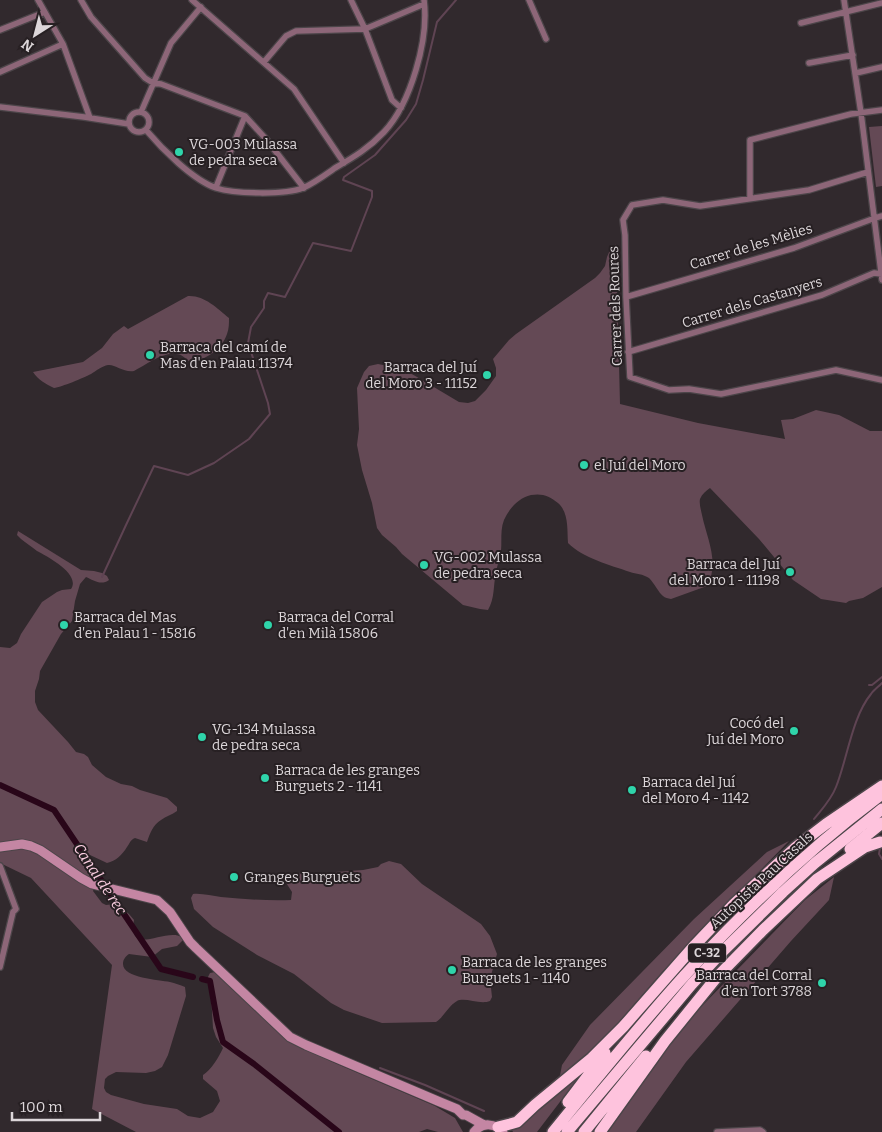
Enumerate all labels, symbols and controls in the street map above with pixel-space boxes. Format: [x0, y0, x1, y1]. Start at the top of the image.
north arrow [10, 10, 60, 60]
text: N [18, 35, 37, 55]
place label: VG-003 Mulassa de pedra seca [189, 136, 298, 169]
marker: VG-003 Mulassa de pedra seca [173, 146, 185, 158]
street label: Carrer de les Mèlies [688, 220, 815, 273]
street label: Carrer dels Roures [605, 246, 626, 366]
street label: Carrer dels Castanyers [680, 273, 824, 332]
place label: Barraca del camí de Mas d'en Palau 11374 [160, 339, 293, 372]
marker: Barraca del camí de Mas d'en Palau 11374 [144, 349, 156, 361]
place label: Barraca del Juí del Moro 3 - 11152 [365, 359, 478, 392]
marker: Barraca del Juí del Moro 3 - 11152 [481, 369, 493, 381]
place label: el Juí del Moro [594, 457, 686, 474]
marker: el Juí del Moro [578, 459, 590, 471]
place label: VG-002 Mulassa de pedra seca [434, 549, 542, 582]
place label: Barraca del Juí del Moro 1 - 11198 [669, 556, 781, 589]
marker: VG-002 Mulassa de pedra seca [418, 559, 430, 571]
marker: Barraca del Juí del Moro 1 - 11198 [784, 566, 796, 578]
place label: Barraca del Mas d'en Palau 1 - 15816 [74, 609, 196, 642]
place label: Barraca del Corral d'en Milà 15806 [278, 609, 394, 642]
marker: Barraca del Mas d'en Palau 1 - 15816 [58, 619, 70, 631]
marker: Barraca del Corral d'en Milà 15806 [262, 619, 274, 631]
place label: Cocó del Juí del Moro [706, 715, 784, 748]
place label: VG-134 Mulassa de pedra seca [212, 721, 316, 754]
marker: Cocó del Juí del Moro [788, 725, 800, 737]
marker: VG-134 Mulassa de pedra seca [196, 731, 208, 743]
place label: Barraca de les granges Burguets 2 - 1141 [275, 762, 420, 795]
marker: Barraca de les granges Burguets 2 - 1141 [259, 772, 271, 784]
place label: Barraca del Juí del Moro 4 - 1142 [642, 774, 749, 807]
marker: Barraca del Juí del Moro 4 - 1142 [626, 784, 638, 796]
street label: Autopista Pau Casals [706, 828, 816, 932]
water label: Canal de rec [70, 840, 131, 919]
place label: Granges Burguets [244, 869, 361, 886]
marker: Granges Burguets [228, 871, 240, 883]
road number: C-32 [688, 944, 726, 962]
place label: Barraca de les granges Burguets 1 - 1140 [462, 954, 607, 987]
marker: Barraca de les granges Burguets 1 - 1140 [446, 964, 458, 976]
place label: Barraca del Corral d’en Tort 3788 [696, 967, 812, 1000]
marker: Barraca del Corral d’en Tort 3788 [816, 977, 828, 989]
scale bar [12, 1090, 100, 1122]
text: 100 m [20, 1098, 63, 1116]

